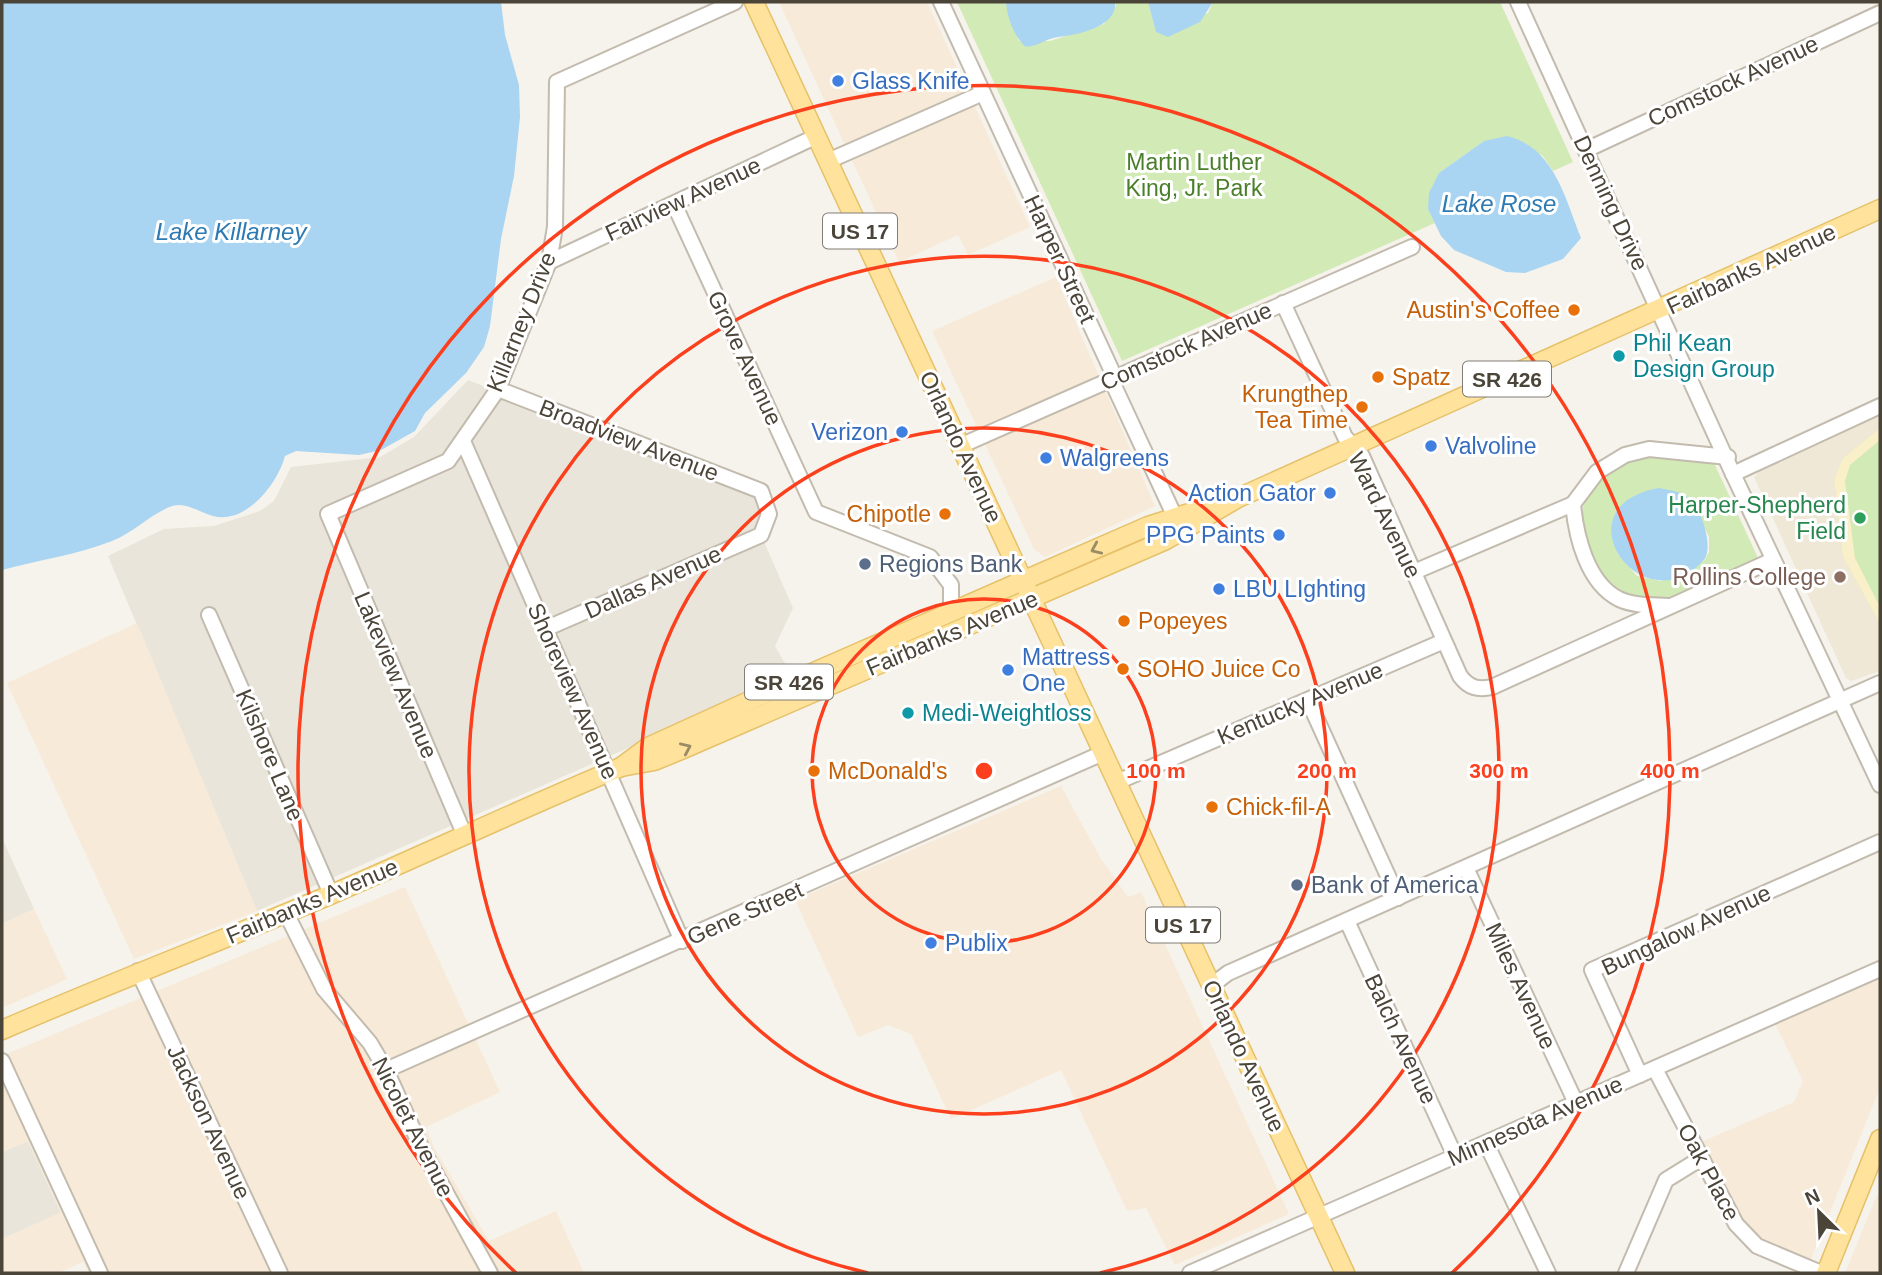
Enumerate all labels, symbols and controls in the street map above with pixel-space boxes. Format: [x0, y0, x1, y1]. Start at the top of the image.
street label: Comstock Avenue [1644, 30, 1822, 132]
place label: Glass Knife [852, 68, 970, 94]
marker: Glass Knife [830, 73, 846, 89]
street label: Denning Drive [1568, 131, 1654, 275]
park label: Martin Luther King, Jr. Park [1126, 149, 1263, 201]
street label: Fairview Avenue [601, 152, 765, 246]
water label: Lake Rose [1442, 190, 1556, 217]
street label: Harper Street [1019, 191, 1101, 328]
road number: US 17 [823, 214, 897, 248]
water label: Lake Killarney [156, 218, 308, 245]
street label: Fairbanks Avenue [1662, 218, 1840, 320]
street label: Killarney Drive [481, 248, 561, 396]
street label: Grove Avenue [703, 287, 787, 429]
street label: Comstock Avenue [1096, 297, 1276, 395]
place label: Austin's Coffee [1406, 297, 1560, 323]
marker: Austin's Coffee [1566, 302, 1582, 318]
place label: Phil Kean Design Group [1633, 330, 1775, 382]
marker: Phil Kean Design Group [1611, 348, 1627, 364]
road number: SR 426 [1463, 362, 1551, 396]
place label: Spatz [1392, 364, 1451, 390]
street label: Orlando Avenue [914, 367, 1008, 527]
marker: Spatz [1370, 369, 1386, 385]
place label: Krungthep Tea Time [1242, 381, 1348, 433]
street label: Broadview Avenue [536, 394, 722, 486]
marker: Krungthep Tea Time [1354, 399, 1370, 415]
place label: Verizon [811, 419, 888, 445]
marker: Verizon [894, 424, 910, 440]
place label: Valvoline [1445, 433, 1537, 459]
marker: Valvoline [1423, 438, 1439, 454]
place label: Walgreens [1060, 445, 1169, 471]
street label: Ward Avenue [1343, 448, 1427, 582]
marker: Walgreens [1038, 450, 1054, 466]
place label: Action Gator [1188, 480, 1316, 506]
marker: Action Gator [1322, 485, 1338, 501]
place label: Harper-Shepherd Field [1668, 492, 1846, 544]
place label: Chipotle [847, 501, 931, 527]
marker: Chipotle [937, 506, 953, 522]
marker: Harper-Shepherd Field [1852, 510, 1868, 526]
place label: PPG Paints [1146, 522, 1265, 548]
marker: PPG Paints [1271, 527, 1287, 543]
street label: Dallas Avenue [581, 540, 725, 624]
one-way arrow [1091, 541, 1103, 555]
place label: Regions Bank [879, 551, 1023, 577]
marker: Regions Bank [857, 556, 873, 572]
place label: Rollins College [1673, 564, 1826, 590]
marker: Rollins College [1832, 569, 1848, 585]
place label: LBU LIghting [1233, 576, 1366, 602]
marker: LBU LIghting [1211, 581, 1227, 597]
street label: Fairbanks Avenue [862, 585, 1042, 681]
street label: Lakeview Avenue [349, 588, 443, 762]
street label: Shoreview Avenue [522, 599, 624, 783]
place label: Popeyes [1138, 608, 1228, 634]
marker: Popeyes [1116, 613, 1132, 629]
place label: Mattress One [1022, 644, 1110, 696]
place label: SOHO Juice Co [1137, 656, 1301, 682]
street label: Kentucky Avenue [1213, 656, 1387, 750]
marker: SOHO Juice Co [1115, 661, 1131, 677]
marker: Mattress One [1000, 662, 1016, 678]
road number: SR 426 [745, 664, 833, 700]
street label: Kilshore Lane [231, 685, 309, 825]
place label: Medi-Weightloss [922, 700, 1092, 726]
marker: Medi-Weightloss [900, 705, 916, 721]
one-way arrow [679, 742, 691, 756]
place label: McDonald's [828, 758, 947, 784]
centre of rings [972, 759, 996, 783]
text: 100 m [1126, 759, 1186, 782]
text: 200 m [1297, 759, 1357, 782]
text: 300 m [1469, 759, 1529, 782]
text: 400 m [1640, 759, 1700, 782]
marker: McDonald's [806, 763, 822, 779]
place label: Chick-fil-A [1226, 794, 1331, 820]
marker: Chick-fil-A [1204, 799, 1220, 815]
street label: Fairbanks Avenue [222, 853, 402, 949]
place label: Bank of America [1311, 872, 1479, 898]
street label: Gene Street [683, 876, 807, 950]
marker: Bank of America [1289, 877, 1305, 893]
street label: Bungalow Avenue [1597, 879, 1775, 981]
road number: US 17 [1146, 908, 1220, 942]
street label: Miles Avenue [1480, 919, 1562, 1053]
place label: Publix [945, 930, 1008, 956]
marker: Publix [923, 935, 939, 951]
street label: Balch Avenue [1360, 970, 1442, 1108]
street label: Orlando Avenue [1197, 976, 1291, 1136]
street label: Jackson Avenue [162, 1041, 256, 1203]
street label: Nicolet Avenue [367, 1053, 459, 1201]
street label: Minnesota Avenue [1443, 1071, 1627, 1171]
street label: Oak Place [1673, 1119, 1745, 1225]
north arrow [1784, 1177, 1854, 1247]
text: N [1802, 1185, 1823, 1209]

